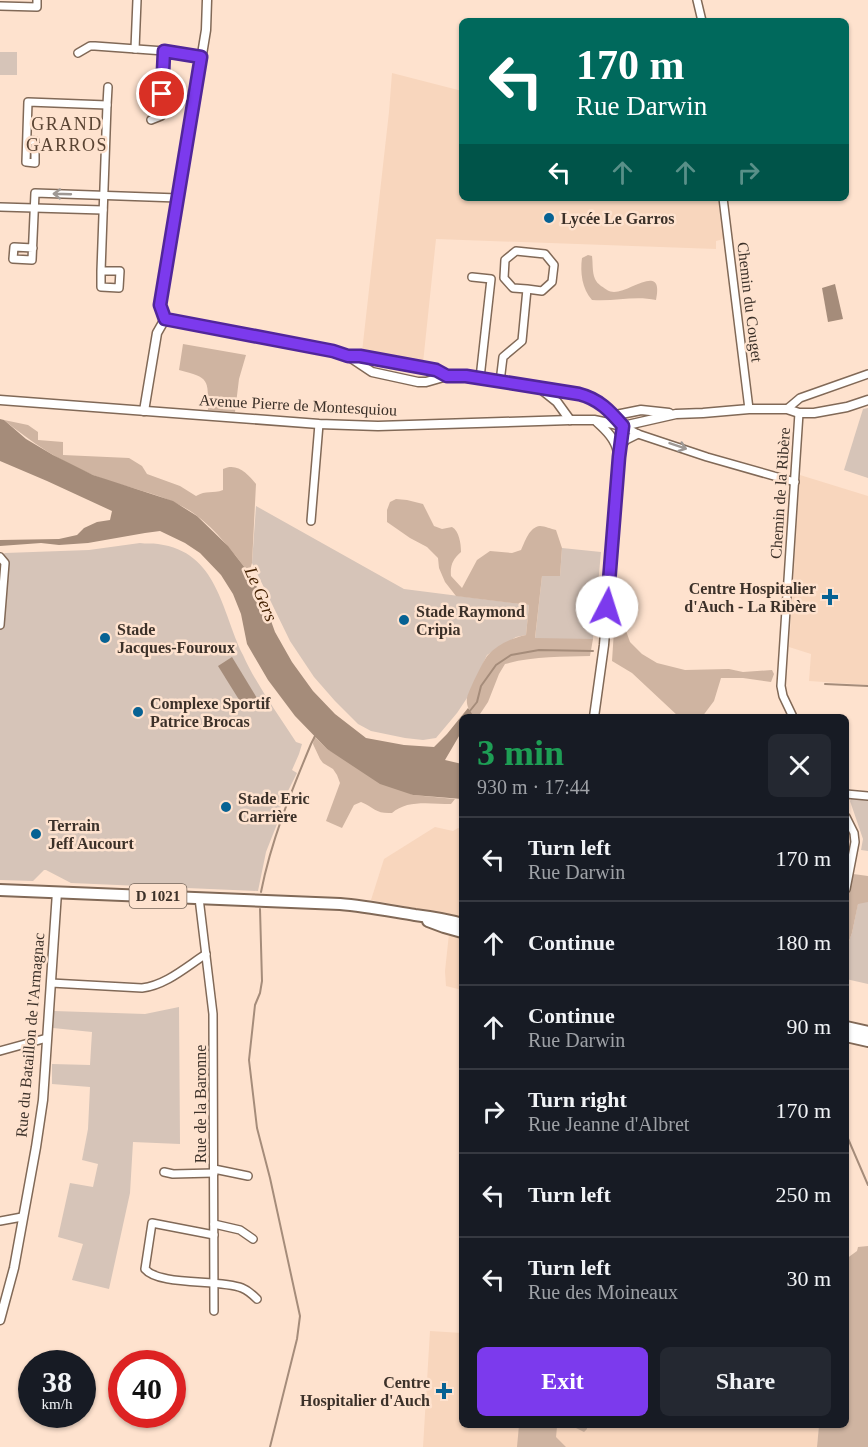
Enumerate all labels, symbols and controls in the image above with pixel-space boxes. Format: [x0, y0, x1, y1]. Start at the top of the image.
icon: left [477, 42, 555, 120]
text: 170 m [576, 42, 685, 88]
pin [136, 68, 187, 119]
icon: arrive [145, 77, 178, 110]
text: Rue Darwin [576, 91, 707, 121]
district label: GRAND GARROS [26, 114, 108, 155]
icon: left [543, 156, 576, 189]
icon: ahead [606, 156, 639, 189]
icon: ahead [669, 156, 702, 189]
icon: right [732, 156, 765, 189]
one-way arrow [52, 188, 72, 199]
place label: Lycée Le Garros [561, 210, 674, 228]
marker: Lycée Le Garros [542, 211, 556, 225]
street label: Chemin du Couget [733, 241, 766, 364]
street label: Avenue Pierre de Montesquiou [198, 391, 397, 420]
street label: Chemin de la Ribère [767, 427, 793, 559]
one-way arrow [668, 442, 687, 453]
water label: Le Gers [240, 563, 281, 624]
position arrow [575, 575, 639, 639]
place label: Centre Hospitalier d'Auch - La Ribère [684, 580, 816, 615]
marker: Centre Hospitalier d'Auch - La Ribère [821, 588, 839, 606]
place label: Stade Raymond Cripia [416, 603, 525, 639]
marker: Stade Raymond Cripia [397, 613, 411, 627]
place label: Stade Jacques-Fouroux [117, 621, 235, 657]
marker: Stade Jacques-Fouroux [98, 631, 112, 645]
place label: Complexe Sportif Patrice Brocas [150, 695, 271, 730]
marker: Complexe Sportif Patrice Brocas [131, 705, 145, 719]
text: 3 min [477, 733, 564, 773]
button: close [768, 734, 831, 797]
text: 930 m · 17:44 [477, 776, 590, 798]
place label: Stade Eric Carrière [238, 790, 310, 825]
marker: Stade Eric Carrière [219, 800, 233, 814]
place label: Terrain Jeff Aucourt [48, 817, 134, 852]
marker: Terrain Jeff Aucourt [29, 827, 43, 841]
text: Turn left [528, 835, 611, 860]
icon: left [477, 843, 510, 876]
text: 170 m [775, 846, 831, 871]
text: Rue Darwin [528, 861, 625, 883]
road number: D 1021 [130, 884, 186, 908]
icon: ahead [477, 927, 510, 960]
text: Continue [528, 930, 615, 955]
text: 180 m [775, 930, 831, 955]
street label: Rue du Bataillon de l'Armagnac [13, 932, 48, 1138]
text: Continue [528, 1003, 615, 1028]
icon: ahead [477, 1011, 510, 1044]
text: 90 m [786, 1014, 831, 1039]
text: Rue Darwin [528, 1029, 625, 1051]
street label: Rue de la Baronne [192, 1045, 209, 1163]
text: Turn right [528, 1087, 627, 1112]
icon: right [477, 1095, 510, 1128]
text: 170 m [775, 1098, 831, 1123]
text: Rue Jeanne d'Albret [528, 1113, 689, 1135]
icon: left [477, 1179, 510, 1212]
text: Turn left [528, 1182, 611, 1207]
text: 250 m [775, 1182, 831, 1207]
text: Turn left [528, 1255, 611, 1280]
icon: left [477, 1263, 510, 1296]
text: 30 m [786, 1266, 831, 1291]
text: Rue des Moineaux [528, 1281, 678, 1303]
button: Exit [477, 1347, 648, 1416]
button: Share [660, 1347, 831, 1416]
speed limit sign: 40 [108, 1350, 186, 1428]
text: 38 [42, 1365, 72, 1398]
place label: Centre Hospitalier d'Auch [300, 1374, 430, 1410]
marker: Centre Hospitalier d'Auch [435, 1382, 453, 1400]
text: km/h [42, 1396, 72, 1412]

